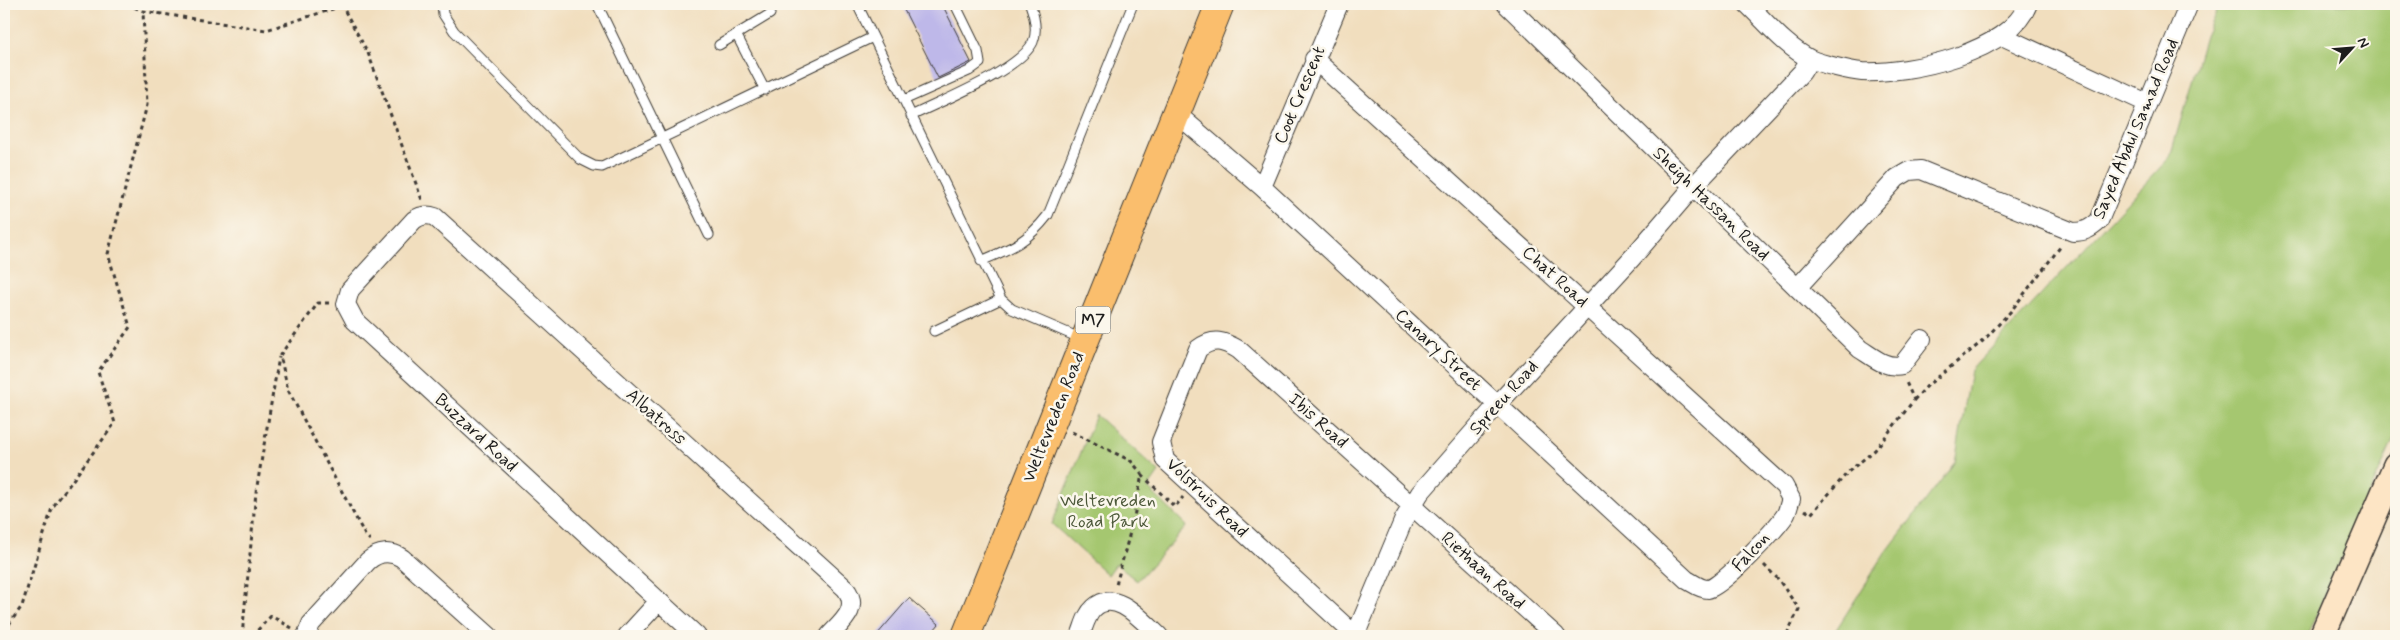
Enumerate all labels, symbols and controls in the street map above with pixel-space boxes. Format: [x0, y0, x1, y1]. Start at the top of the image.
north arrow [2328, 22, 2378, 72]
street label: Sayed Abdul Samad Road [2087, 35, 2185, 223]
text: N [2353, 35, 2373, 51]
street label: Coot Crescent [1269, 42, 1332, 148]
street label: Sheigh Hassan Road [1647, 142, 1775, 266]
street label: Chat Road [1517, 241, 1593, 313]
street label: Canary Street [1389, 303, 1487, 397]
road number: M7 [1076, 306, 1110, 334]
street label: Weltevreden Road [1017, 348, 1091, 486]
street label: Spreeu Road [1464, 355, 1544, 441]
street label: Albatross [621, 383, 691, 451]
street label: Buzzard Road [429, 388, 523, 478]
street label: Ibis Road [1283, 388, 1353, 454]
street label: Volstruis Road [1161, 453, 1253, 543]
park label: Weltevreden Road Park [1060, 489, 1156, 534]
street label: Riethaan Road [1436, 527, 1530, 615]
street label: Falcon [1727, 527, 1775, 577]

